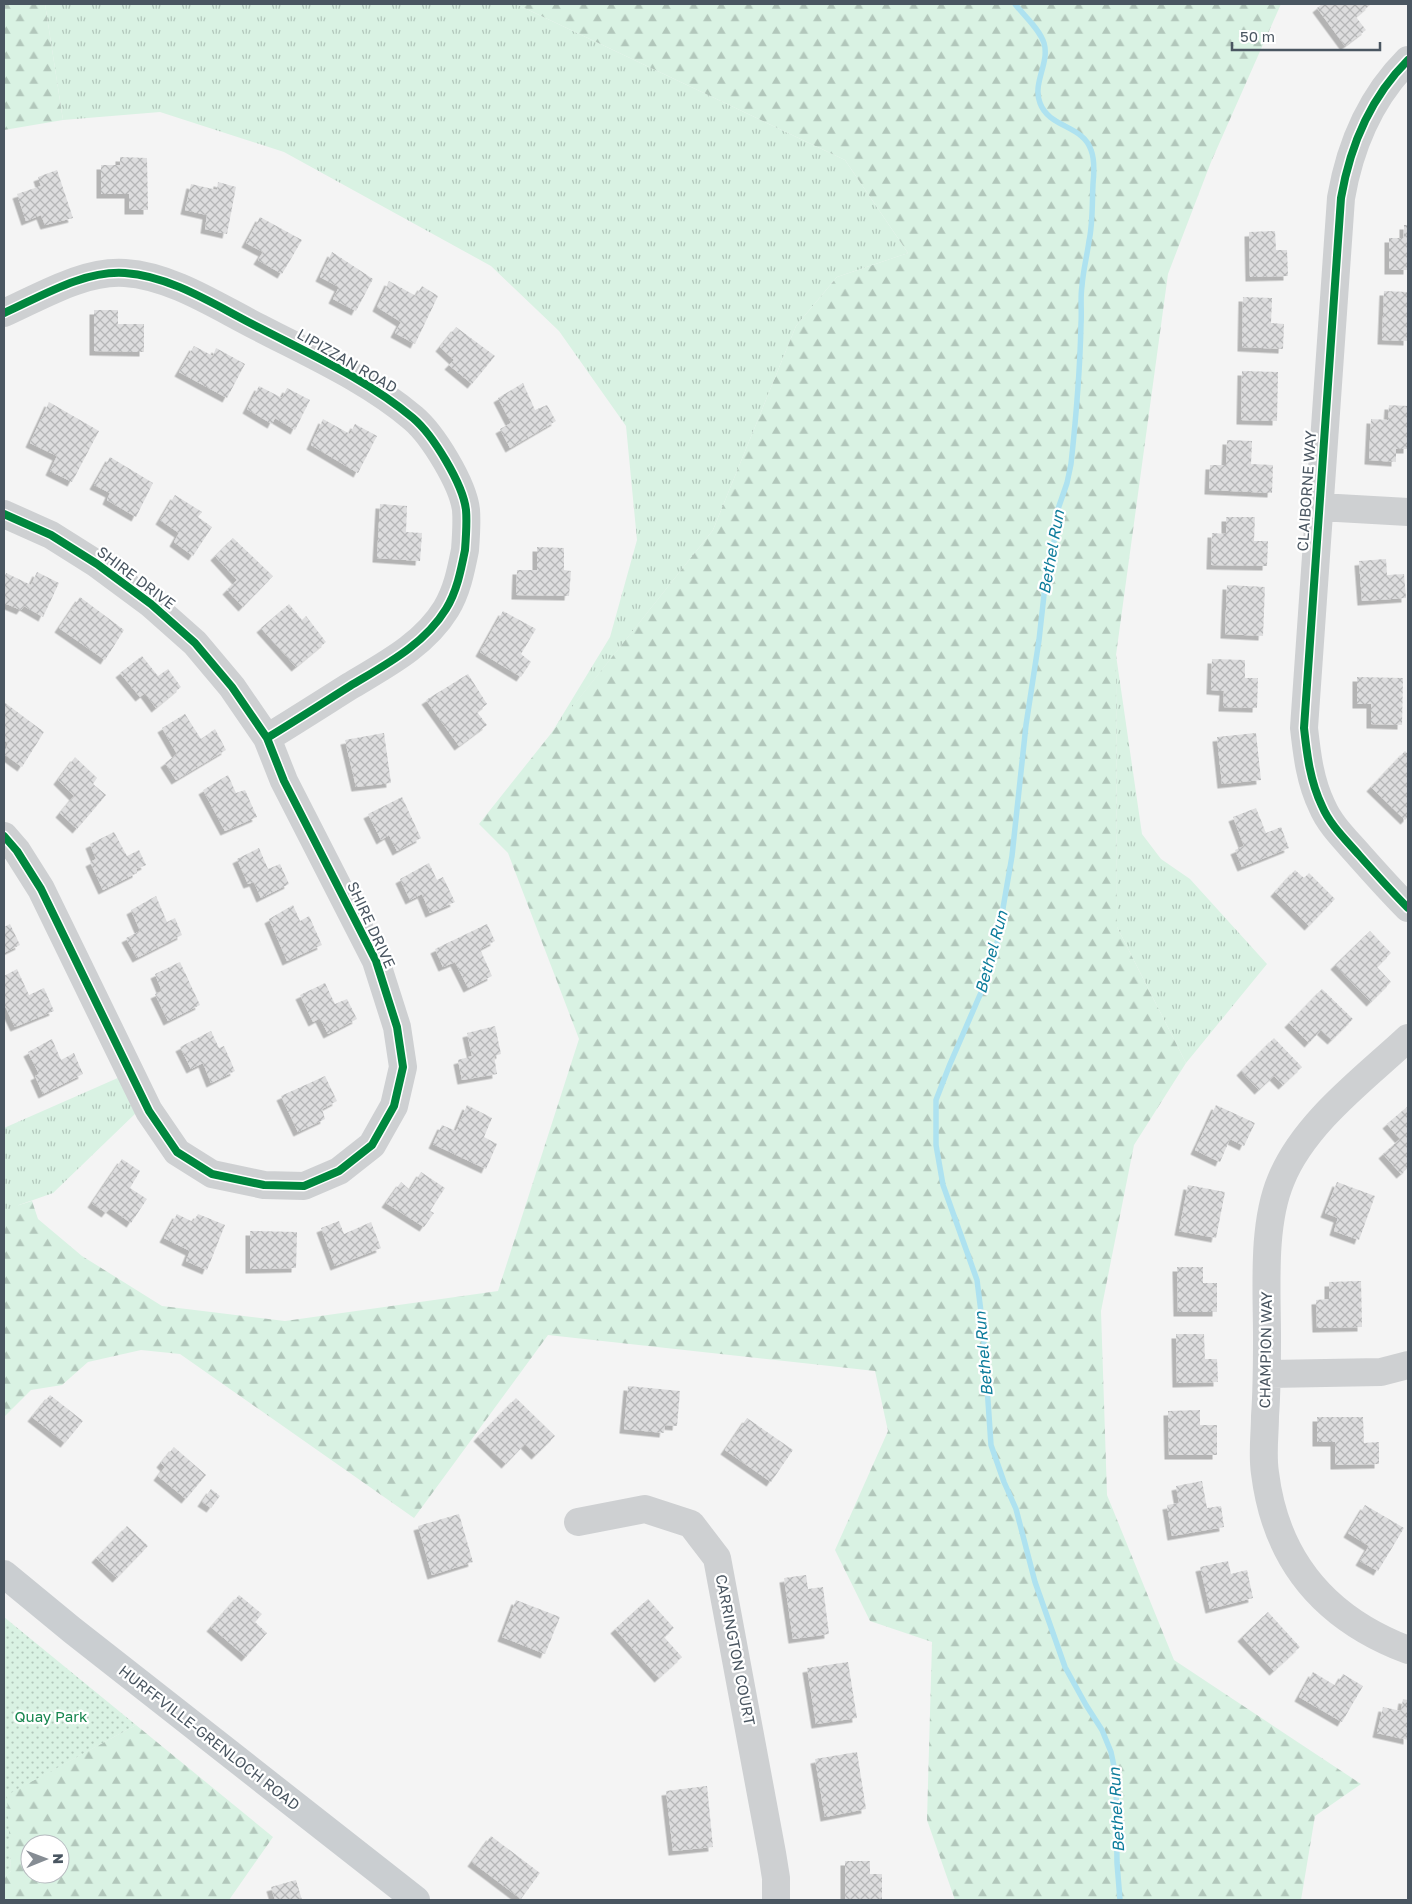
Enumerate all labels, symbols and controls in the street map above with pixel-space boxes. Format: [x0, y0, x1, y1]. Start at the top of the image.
scale bar [1232, 20, 1380, 52]
text: 50 m [1240, 27, 1275, 45]
street label: LIPIZZAN ROAD [294, 324, 401, 396]
street label: CLAIBORNE WAY [1293, 429, 1319, 552]
water label: Bethel Run [1034, 507, 1068, 595]
street label: SHIRE DRIVE [94, 542, 179, 613]
street label: SHIRE DRIVE [344, 878, 400, 971]
water label: Bethel Run [970, 907, 1012, 996]
street label: CHAMPION WAY [1255, 1291, 1275, 1409]
water label: Bethel Run [969, 1310, 997, 1397]
street label: CARRINGTON COURT [712, 1573, 759, 1727]
street label: HURFFVILLE-GRENLOCH ROAD [116, 1661, 304, 1813]
park label: Quay Park [15, 1707, 88, 1725]
water label: Bethel Run [1104, 1766, 1128, 1853]
north arrow [20, 1834, 70, 1884]
text: N [50, 1853, 67, 1864]

